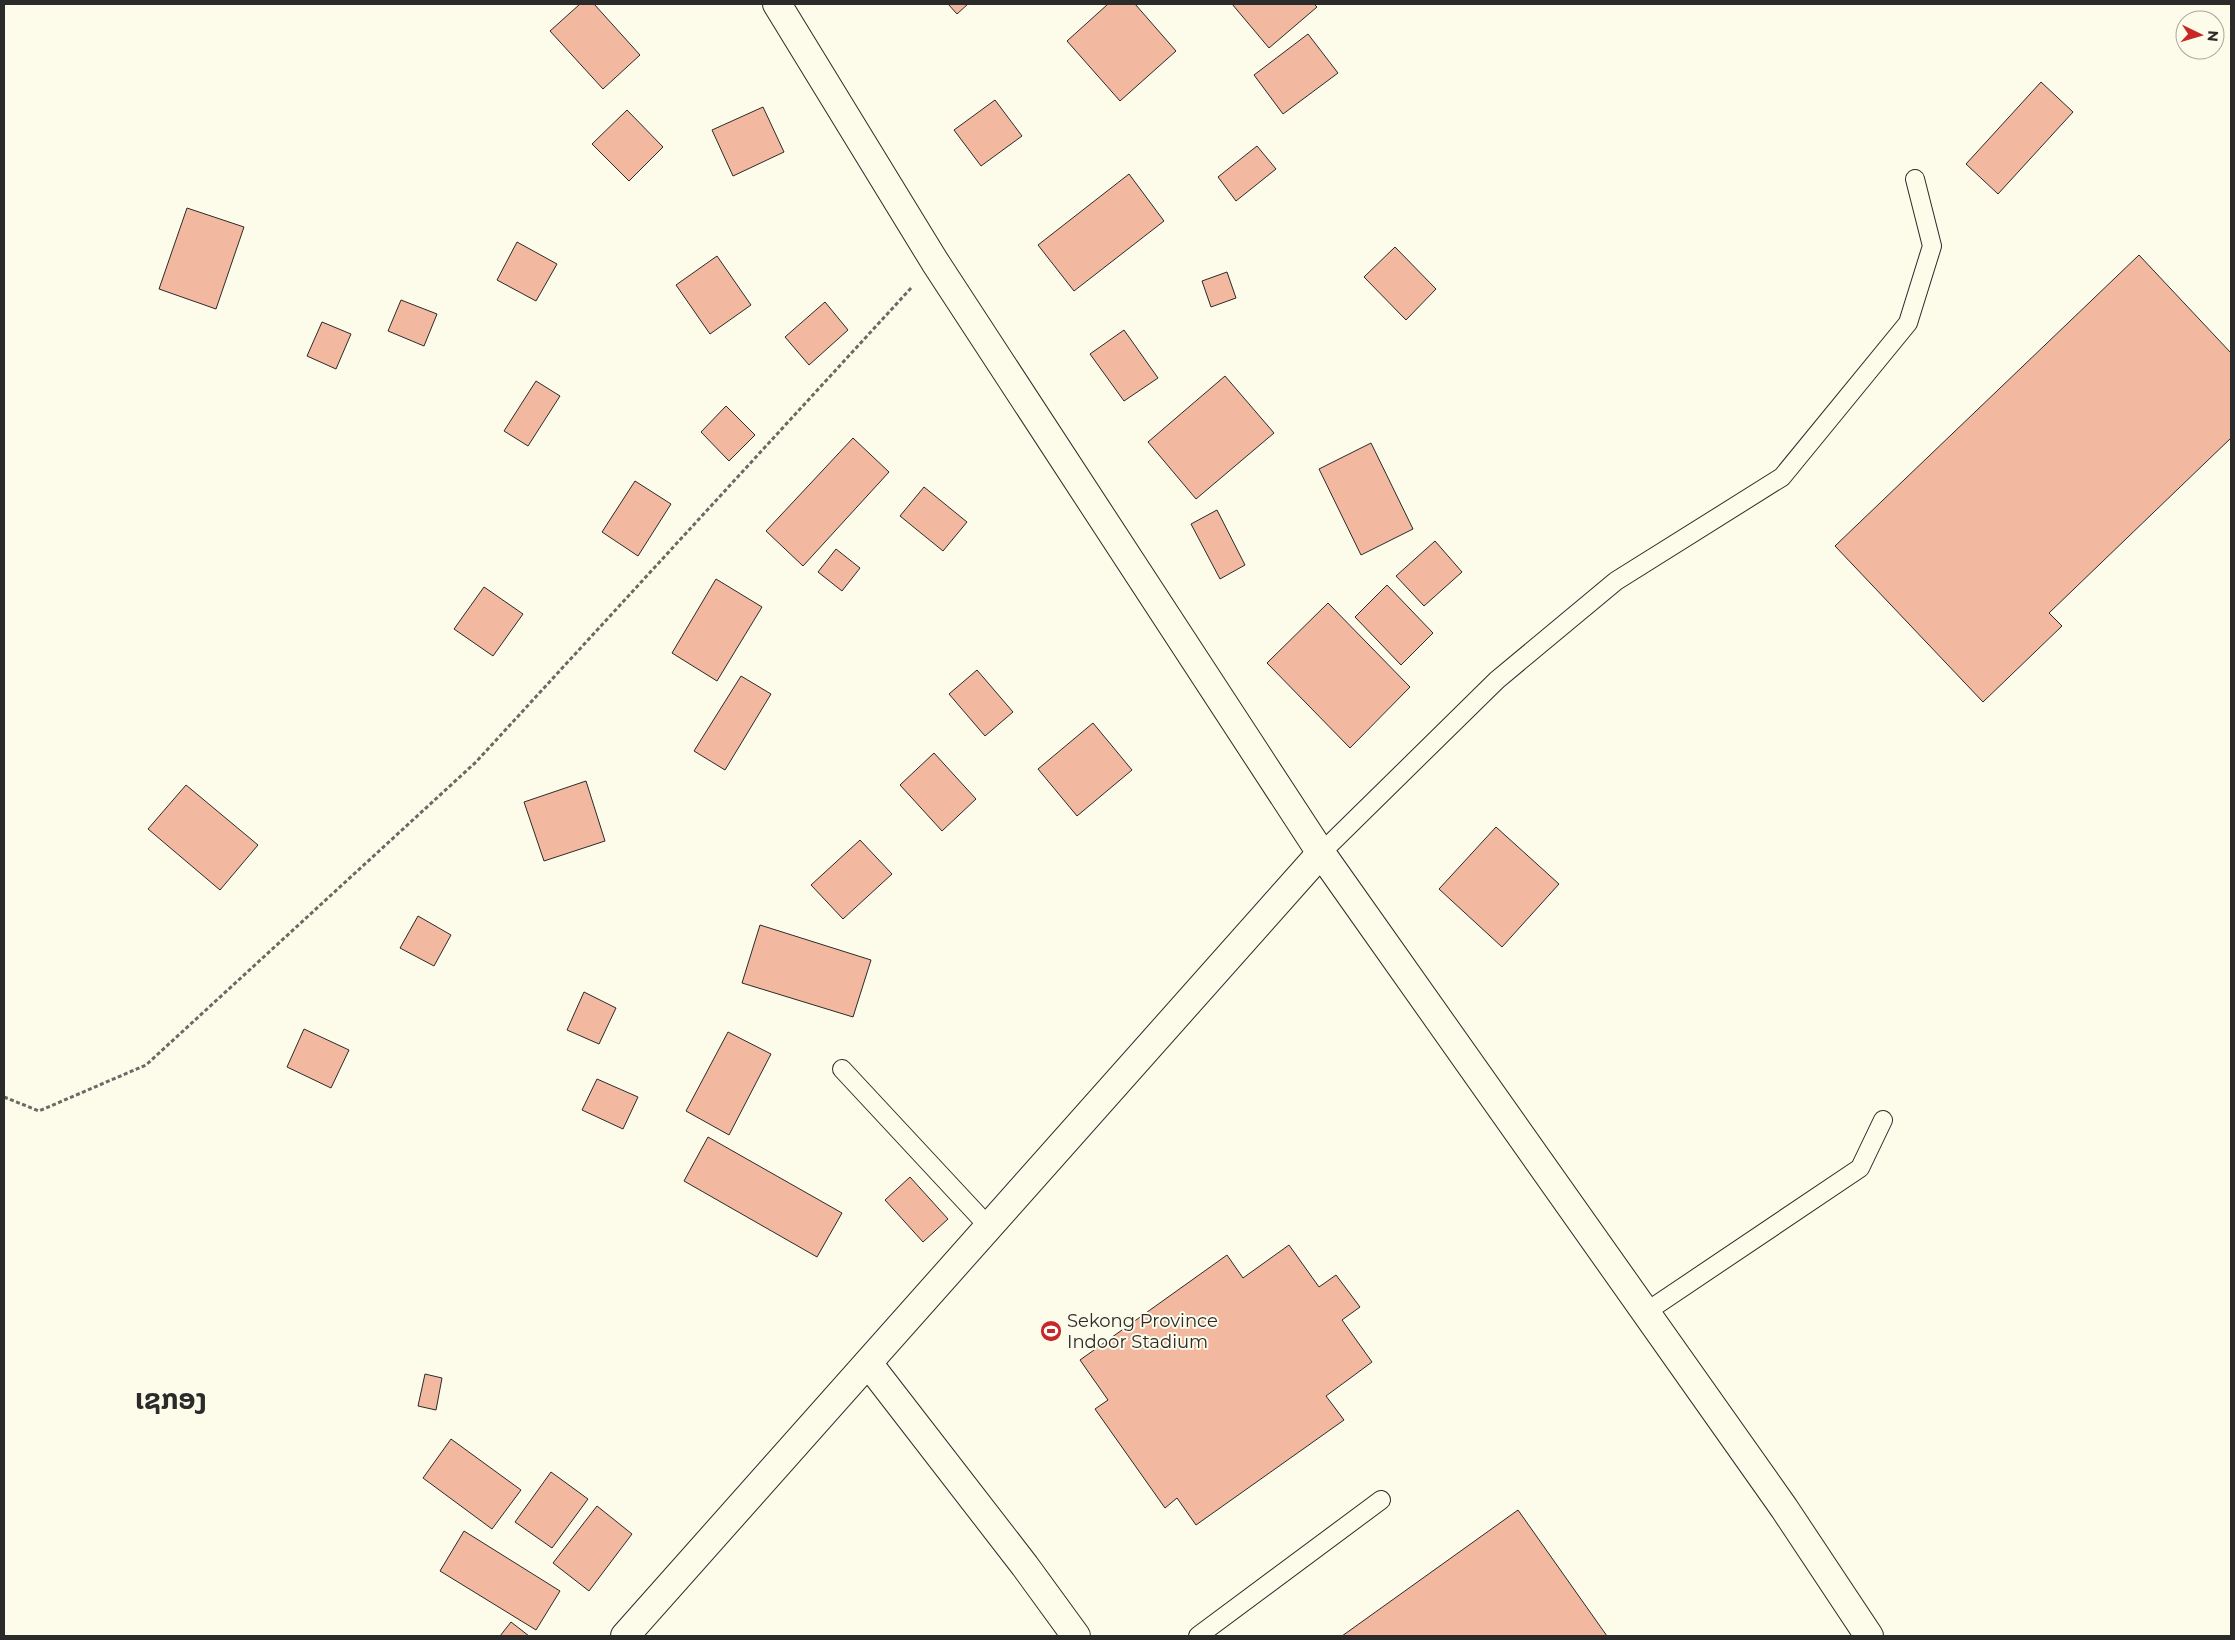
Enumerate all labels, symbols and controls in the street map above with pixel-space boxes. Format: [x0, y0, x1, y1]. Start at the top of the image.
north arrow [2175, 10, 2225, 60]
text: N [2203, 30, 2222, 43]
place label: Sekong Province Indoor Stadium [1067, 1310, 1218, 1353]
sports icon: Sekong Province Indoor Stadium [1039, 1319, 1063, 1343]
district label: ເຊກອງ [135, 1382, 207, 1416]

